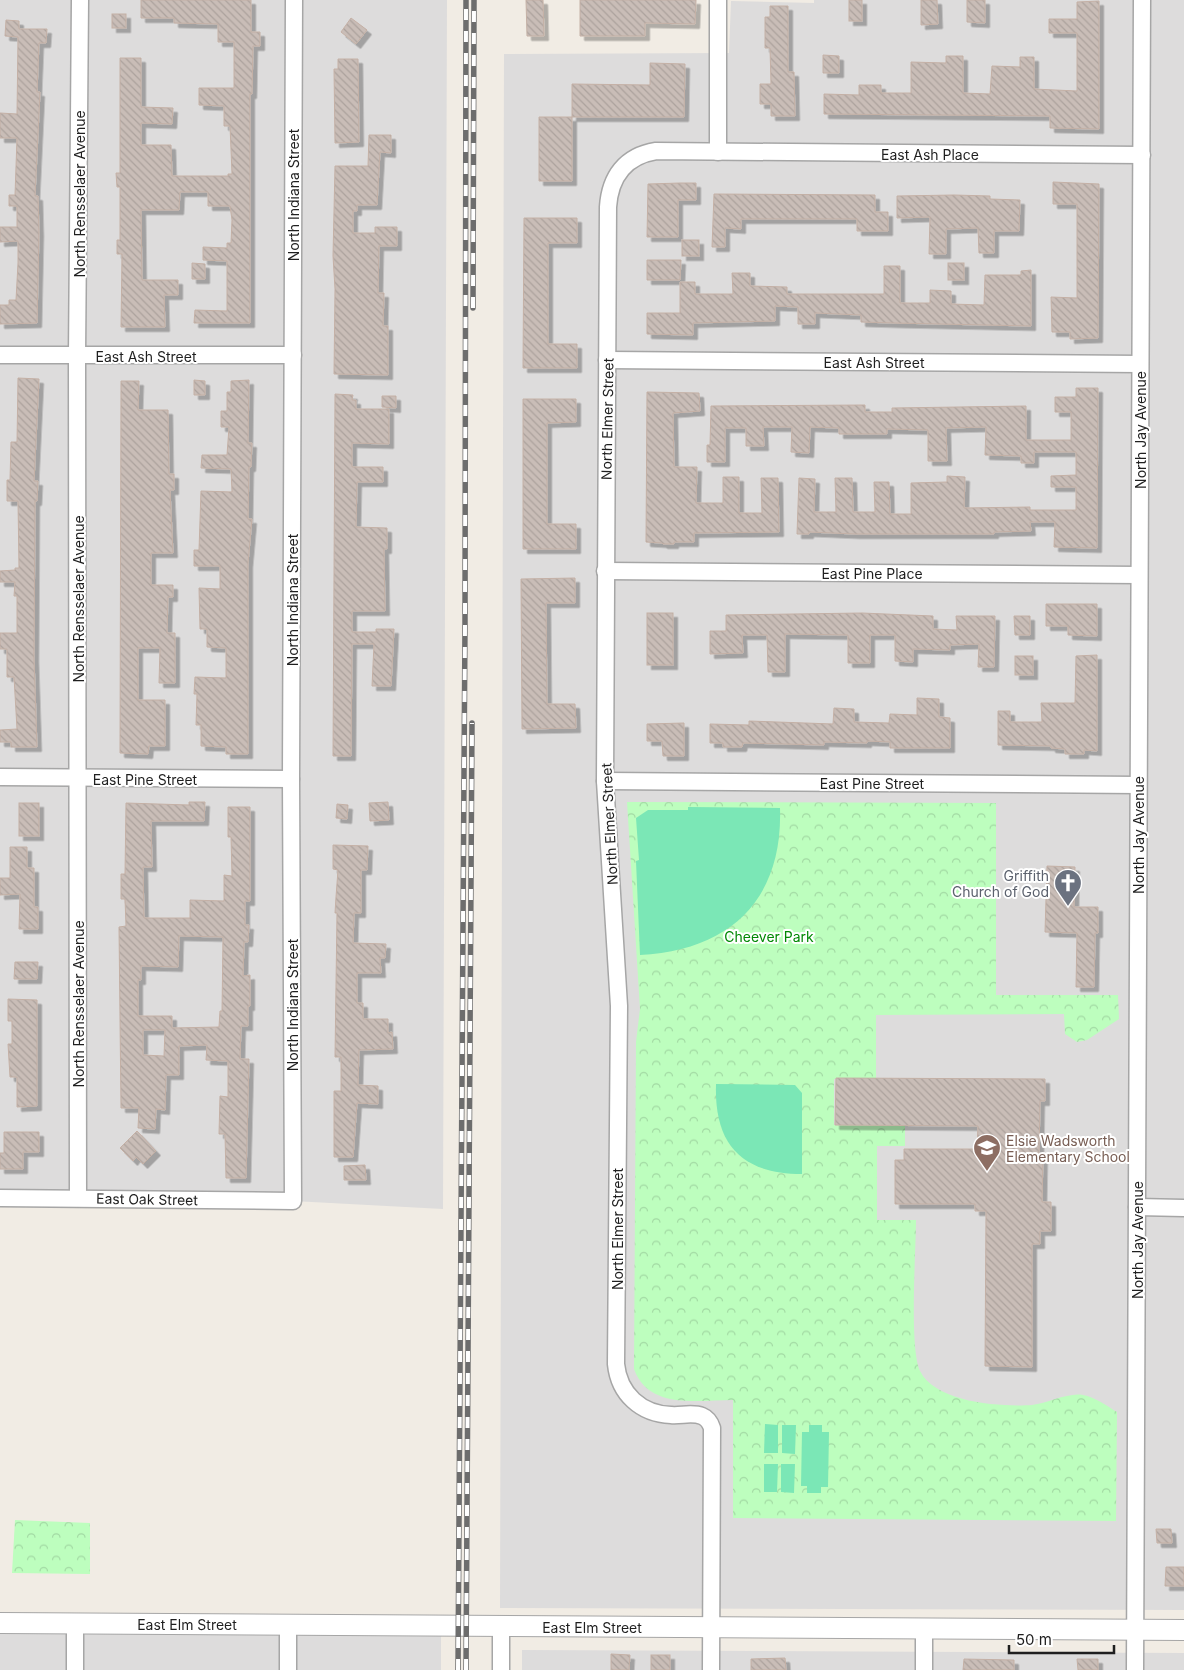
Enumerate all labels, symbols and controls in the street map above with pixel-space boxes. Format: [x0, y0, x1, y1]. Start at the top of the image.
street label: North Rensselaer Avenue [71, 110, 88, 278]
street label: North Indiana Street [285, 128, 302, 261]
street label: East Ash Place [881, 146, 979, 163]
street label: East Ash Street [96, 348, 197, 365]
street label: East Ash Street [824, 354, 925, 371]
street label: North Elmer Street [597, 357, 617, 480]
street label: North Jay Avenue [1132, 371, 1149, 489]
street label: North Rensselaer Avenue [70, 515, 87, 683]
street label: North Indiana Street [284, 533, 301, 666]
street label: East Pine Place [821, 565, 923, 582]
street label: North Elmer Street [597, 762, 621, 885]
street label: East Pine Street [93, 771, 198, 788]
street label: East Pine Street [820, 775, 925, 792]
street label: North Jay Avenue [1130, 776, 1147, 894]
place label: Griffith Church of God [952, 867, 1049, 900]
church icon: Griffith Church of God [1053, 868, 1083, 907]
street label: North Rensselaer Avenue [70, 920, 87, 1088]
park label: Cheever Park [724, 928, 814, 945]
street label: North Indiana Street [284, 938, 301, 1071]
place label: Elsie Wadsworth Elementary School [1006, 1132, 1130, 1165]
school or university icon: Elsie Wadsworth Elementary School [972, 1133, 1002, 1172]
street label: North Elmer Street [609, 1167, 626, 1290]
street label: North Jay Avenue [1129, 1181, 1146, 1299]
street label: East Oak Street [96, 1190, 198, 1208]
street label: East Elm Street [137, 1616, 237, 1633]
street label: East Elm Street [542, 1619, 642, 1636]
scale bar [1009, 1622, 1114, 1654]
text: 50 m [1016, 1630, 1052, 1649]

